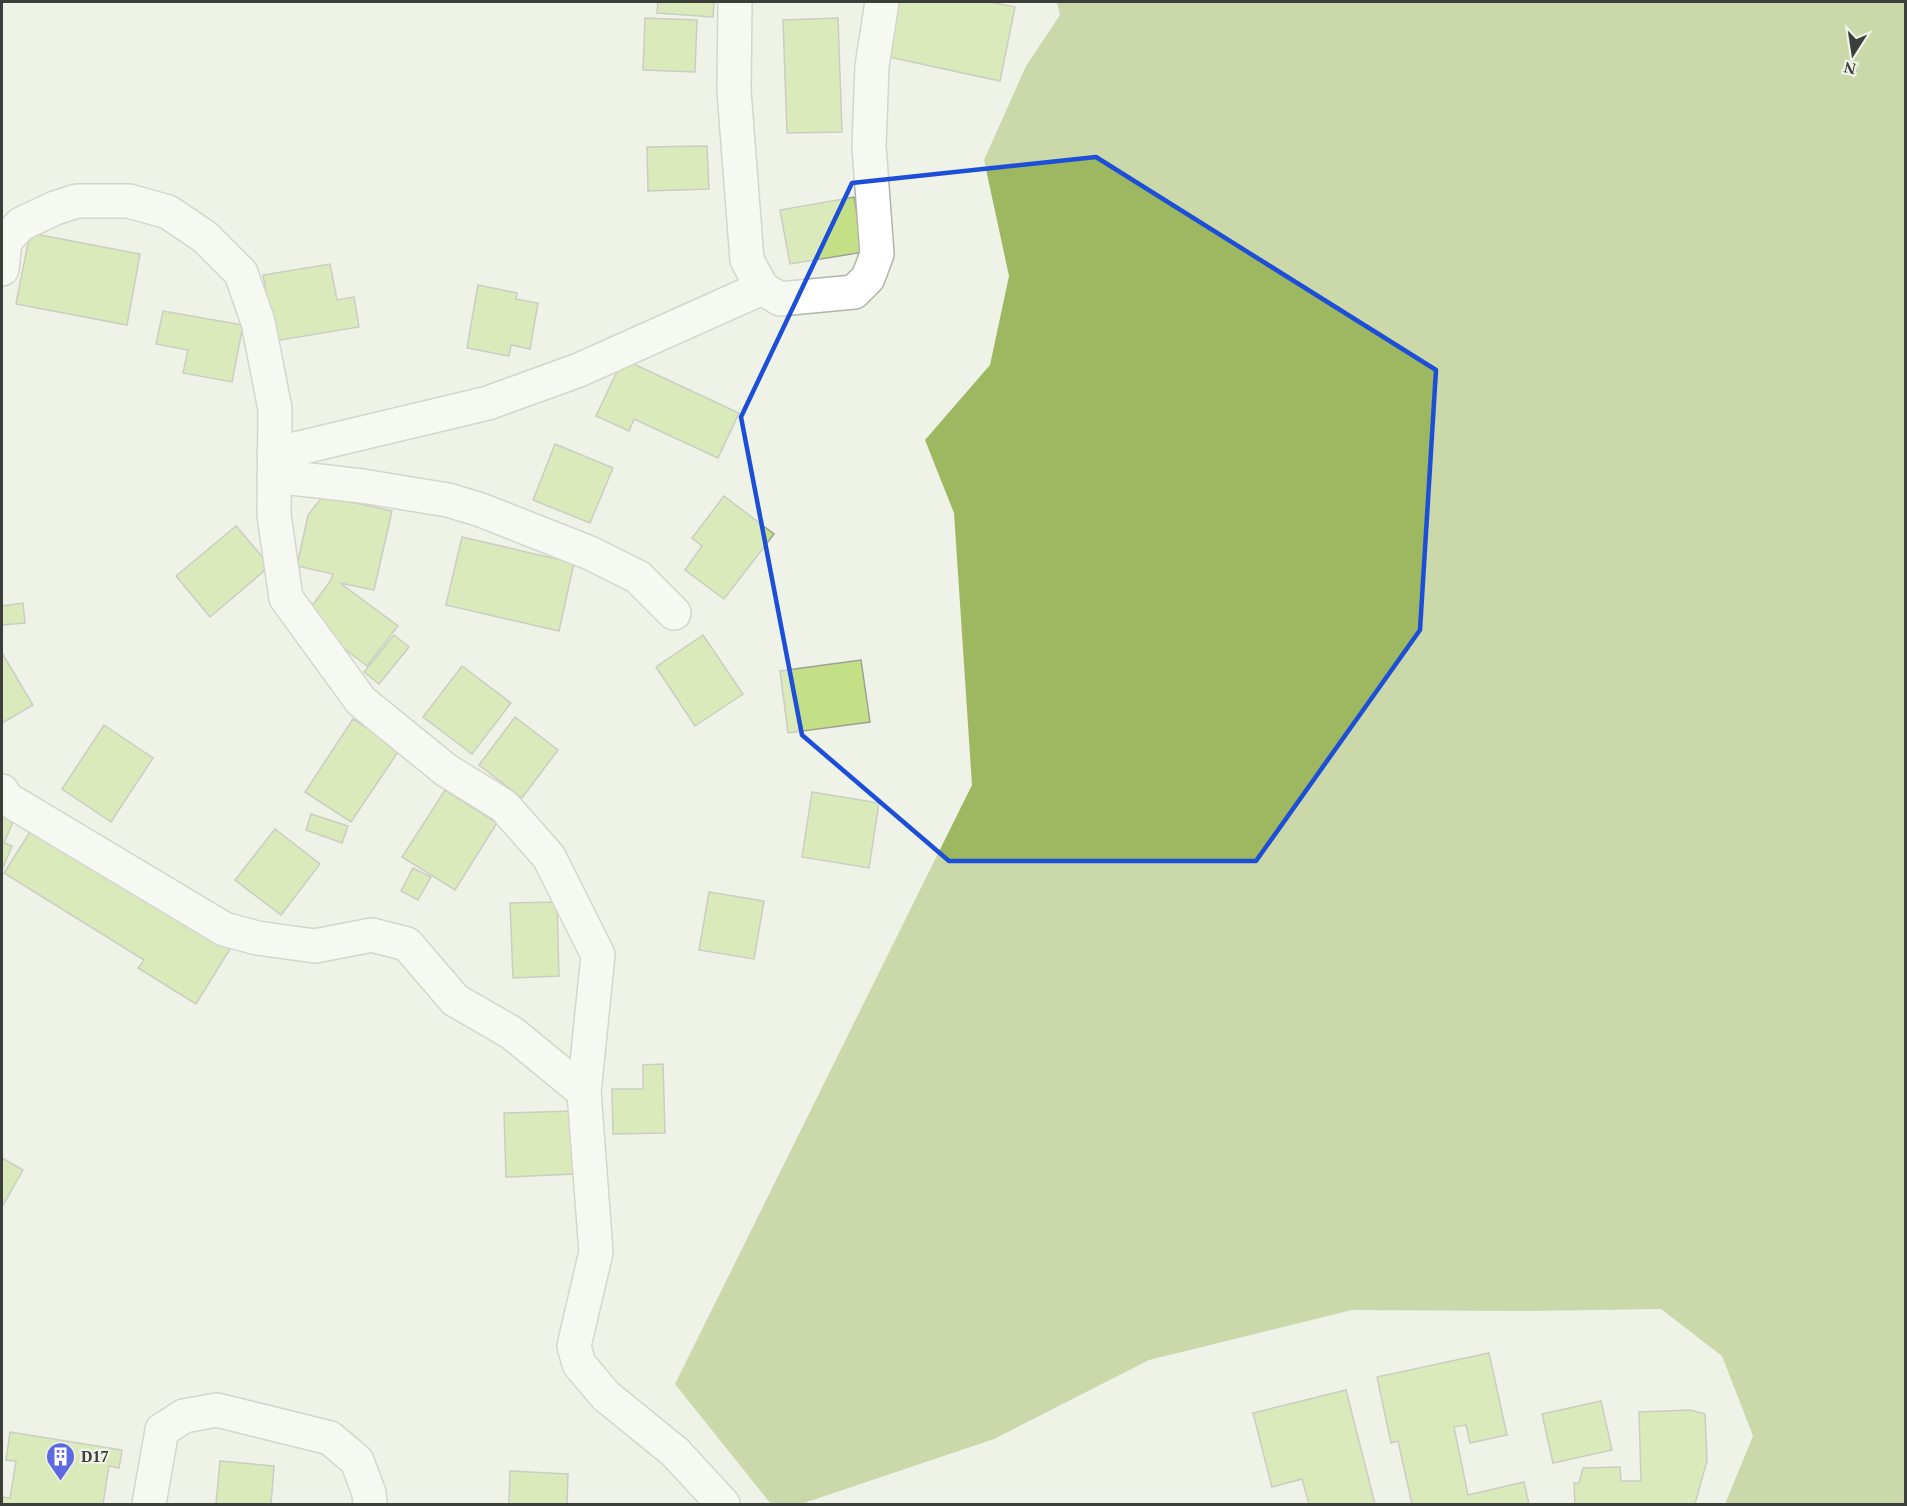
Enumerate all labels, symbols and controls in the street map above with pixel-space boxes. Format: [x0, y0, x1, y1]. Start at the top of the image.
north arrow [1823, 24, 1883, 84]
text: N [1842, 59, 1857, 78]
building icon: D17 [44, 1440, 76, 1482]
place label: D17 [81, 1448, 109, 1465]

